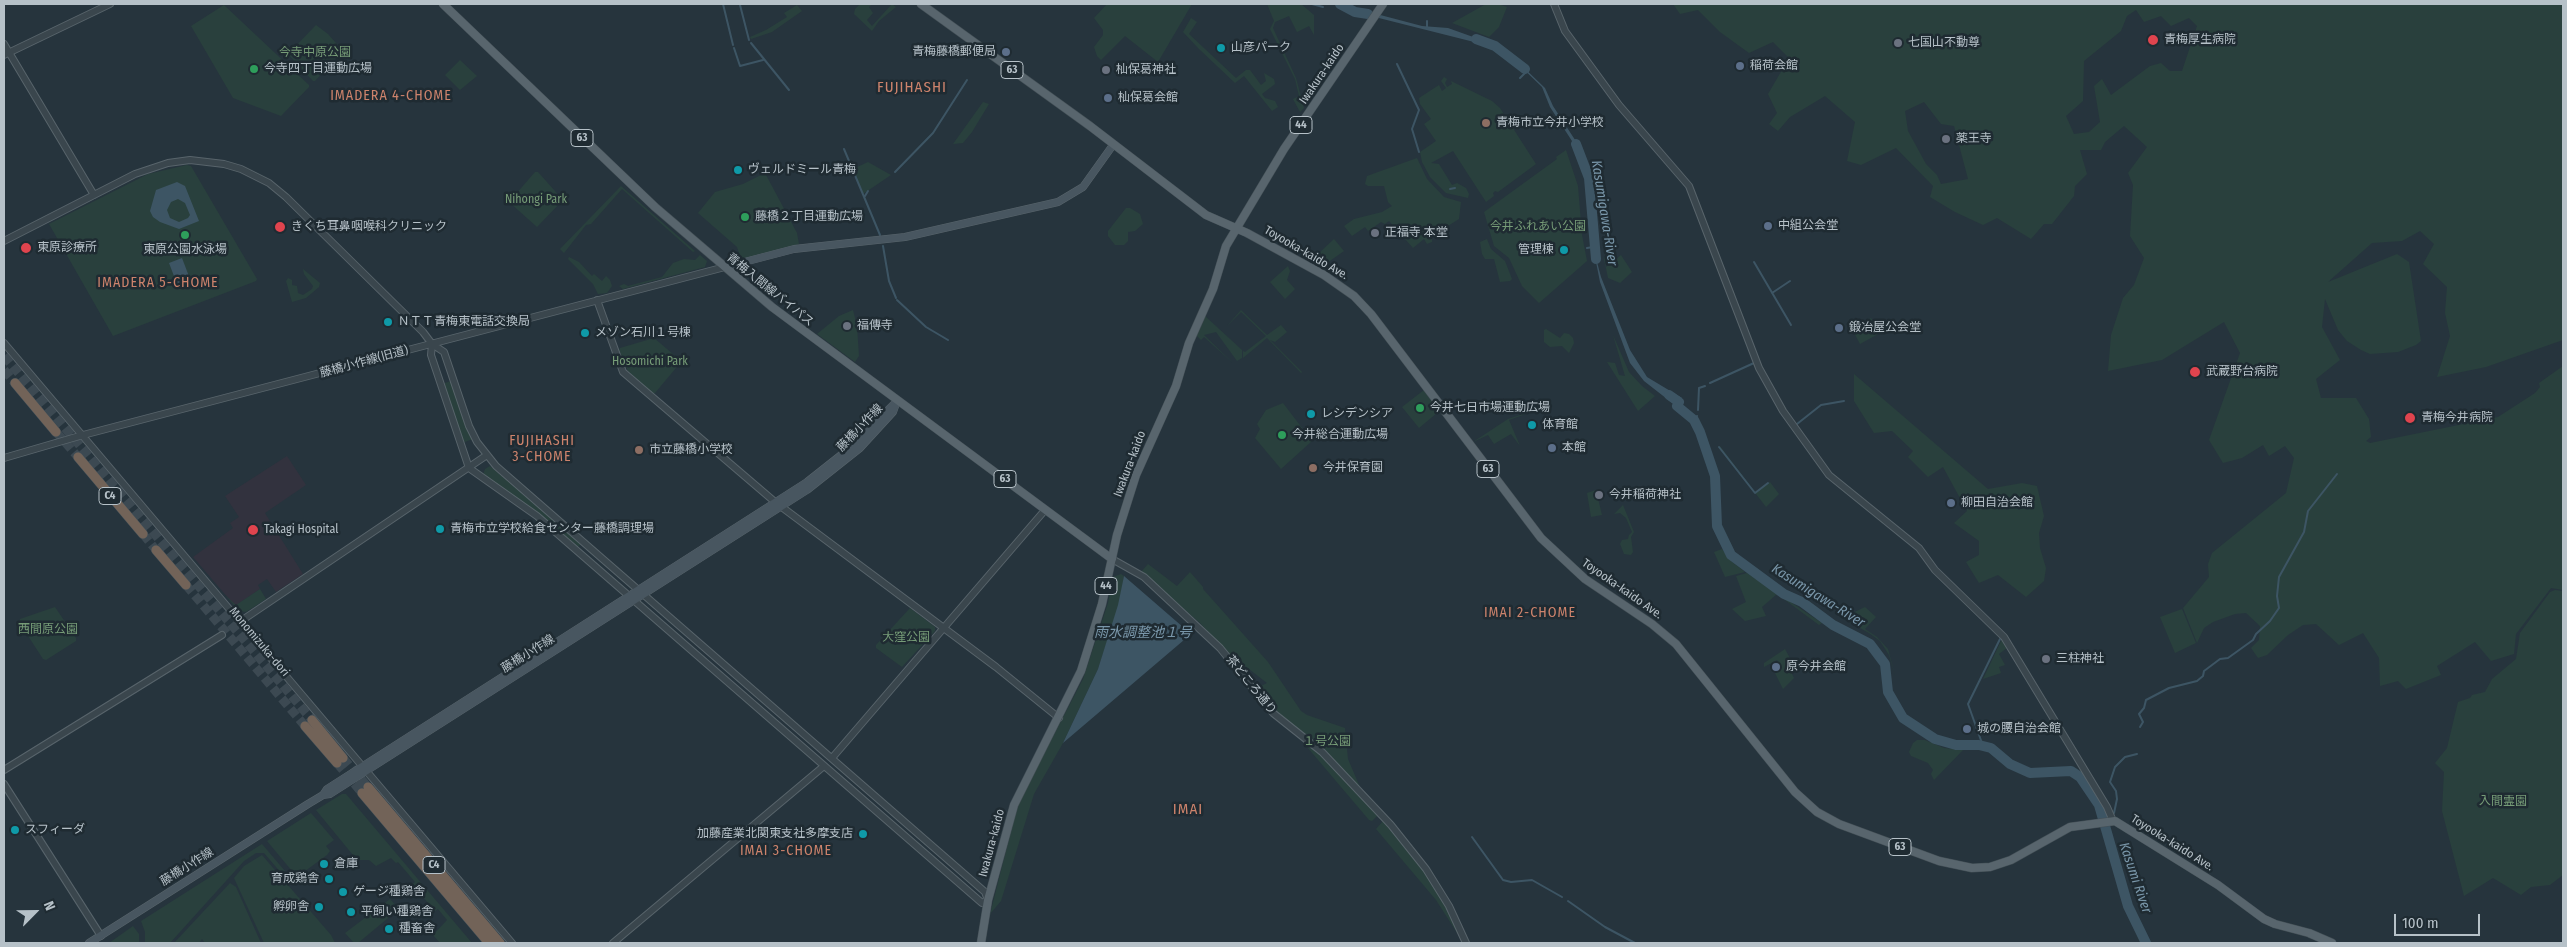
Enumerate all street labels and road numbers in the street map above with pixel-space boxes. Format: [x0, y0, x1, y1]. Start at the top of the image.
street label: Iwakura-kaido [1297, 41, 1347, 107]
road number: 63 [1001, 62, 1023, 78]
road number: 44 [1290, 116, 1312, 134]
road number: 63 [571, 130, 593, 146]
street label: Toyooka-kaido Ave. [1261, 223, 1351, 283]
street label: 青梅入間線バイパス [724, 250, 816, 330]
street label: 藤橋小作線(旧道) [318, 343, 410, 381]
street label: 藤橋小作線 [834, 401, 886, 455]
street label: Iwakura-kaido [1111, 429, 1149, 499]
road number: 63 [1477, 460, 1499, 478]
road number: 63 [994, 470, 1016, 488]
road number: C4 [99, 488, 121, 504]
street label: Toyooka-kaido Ave. [1579, 556, 1665, 622]
road number: 44 [1095, 578, 1117, 594]
street label: Monomizuka-dori [226, 604, 292, 680]
street label: 藤橋小作線 [499, 632, 557, 676]
street label: 茶どころ通り [1223, 652, 1279, 718]
street label: Iwakura-kaido [976, 808, 1008, 878]
street label: Toyooka-kaido Ave. [2128, 812, 2216, 874]
road number: 63 [1889, 839, 1911, 856]
street label: 藤橋小作線 [158, 845, 216, 889]
road number: C4 [423, 856, 445, 874]

